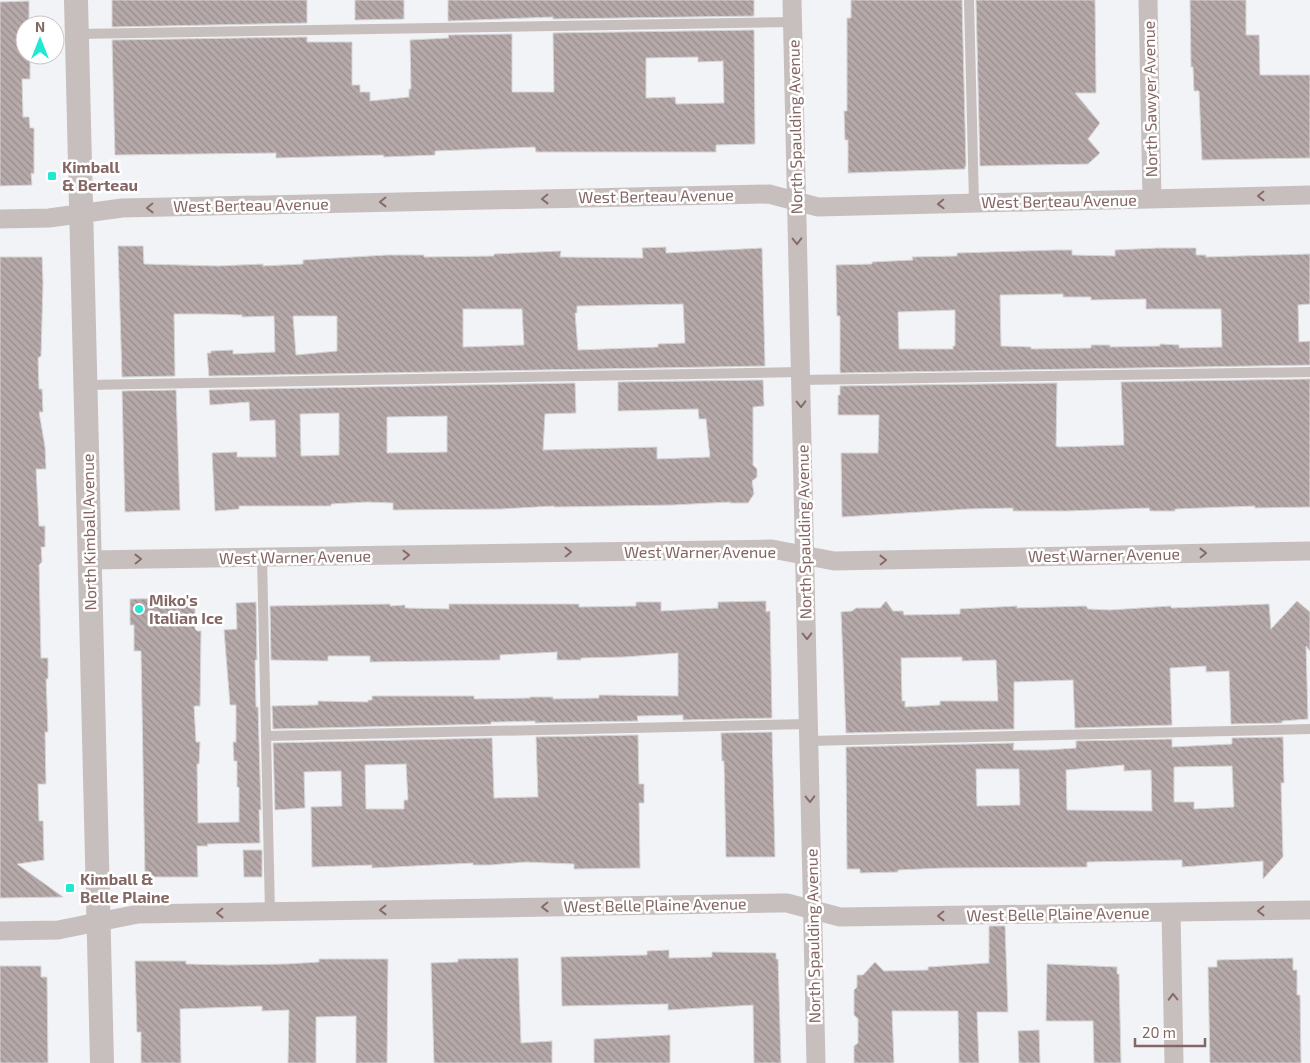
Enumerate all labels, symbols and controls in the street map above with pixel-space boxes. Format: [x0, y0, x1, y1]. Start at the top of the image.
north arrow [15, 15, 65, 65]
text: N [35, 18, 45, 35]
street label: North Sawyer Avenue [1139, 21, 1160, 177]
street label: North Spaulding Avenue [783, 39, 806, 215]
place label: Kimball & Berteau [62, 157, 138, 194]
marker: Kimball & Berteau [46, 170, 58, 182]
street label: West Berteau Avenue [578, 185, 734, 206]
street label: West Berteau Avenue [981, 190, 1137, 211]
one-way arrow [1257, 191, 1265, 202]
street label: West Berteau Avenue [173, 194, 329, 215]
one-way arrow [541, 194, 548, 204]
one-way arrow [378, 197, 386, 208]
one-way arrow [937, 198, 945, 209]
one-way arrow [146, 202, 154, 213]
one-way arrow [792, 237, 803, 245]
one-way arrow [796, 400, 806, 408]
street label: North Spaulding Avenue [792, 444, 815, 620]
street label: North Kimball Avenue [78, 453, 99, 611]
street label: West Warner Avenue [624, 542, 776, 561]
street label: West Warner Avenue [1028, 544, 1180, 565]
street label: West Warner Avenue [219, 546, 371, 567]
one-way arrow [565, 547, 573, 558]
one-way arrow [1199, 548, 1207, 558]
one-way arrow [402, 550, 410, 560]
one-way arrow [135, 554, 143, 565]
one-way arrow [879, 554, 887, 565]
place label: Miko's Italian Ice [149, 590, 223, 627]
marker: Miko's Italian Ice [133, 603, 145, 615]
one-way arrow [801, 632, 812, 640]
one-way arrow [805, 795, 815, 803]
street label: North Spaulding Avenue [801, 848, 824, 1024]
place label: Kimball & Belle Plaine [80, 869, 170, 906]
marker: Kimball & Belle Plaine [64, 882, 76, 894]
street label: West Belle Plaine Avenue [563, 893, 747, 916]
one-way arrow [541, 902, 549, 912]
street label: West Belle Plaine Avenue [966, 902, 1150, 925]
one-way arrow [379, 905, 386, 915]
one-way arrow [1257, 906, 1265, 916]
one-way arrow [216, 908, 224, 918]
one-way arrow [937, 910, 945, 921]
one-way arrow [1168, 993, 1178, 1000]
scale bar [1135, 1016, 1205, 1048]
text: 20 m [1142, 1023, 1176, 1041]

